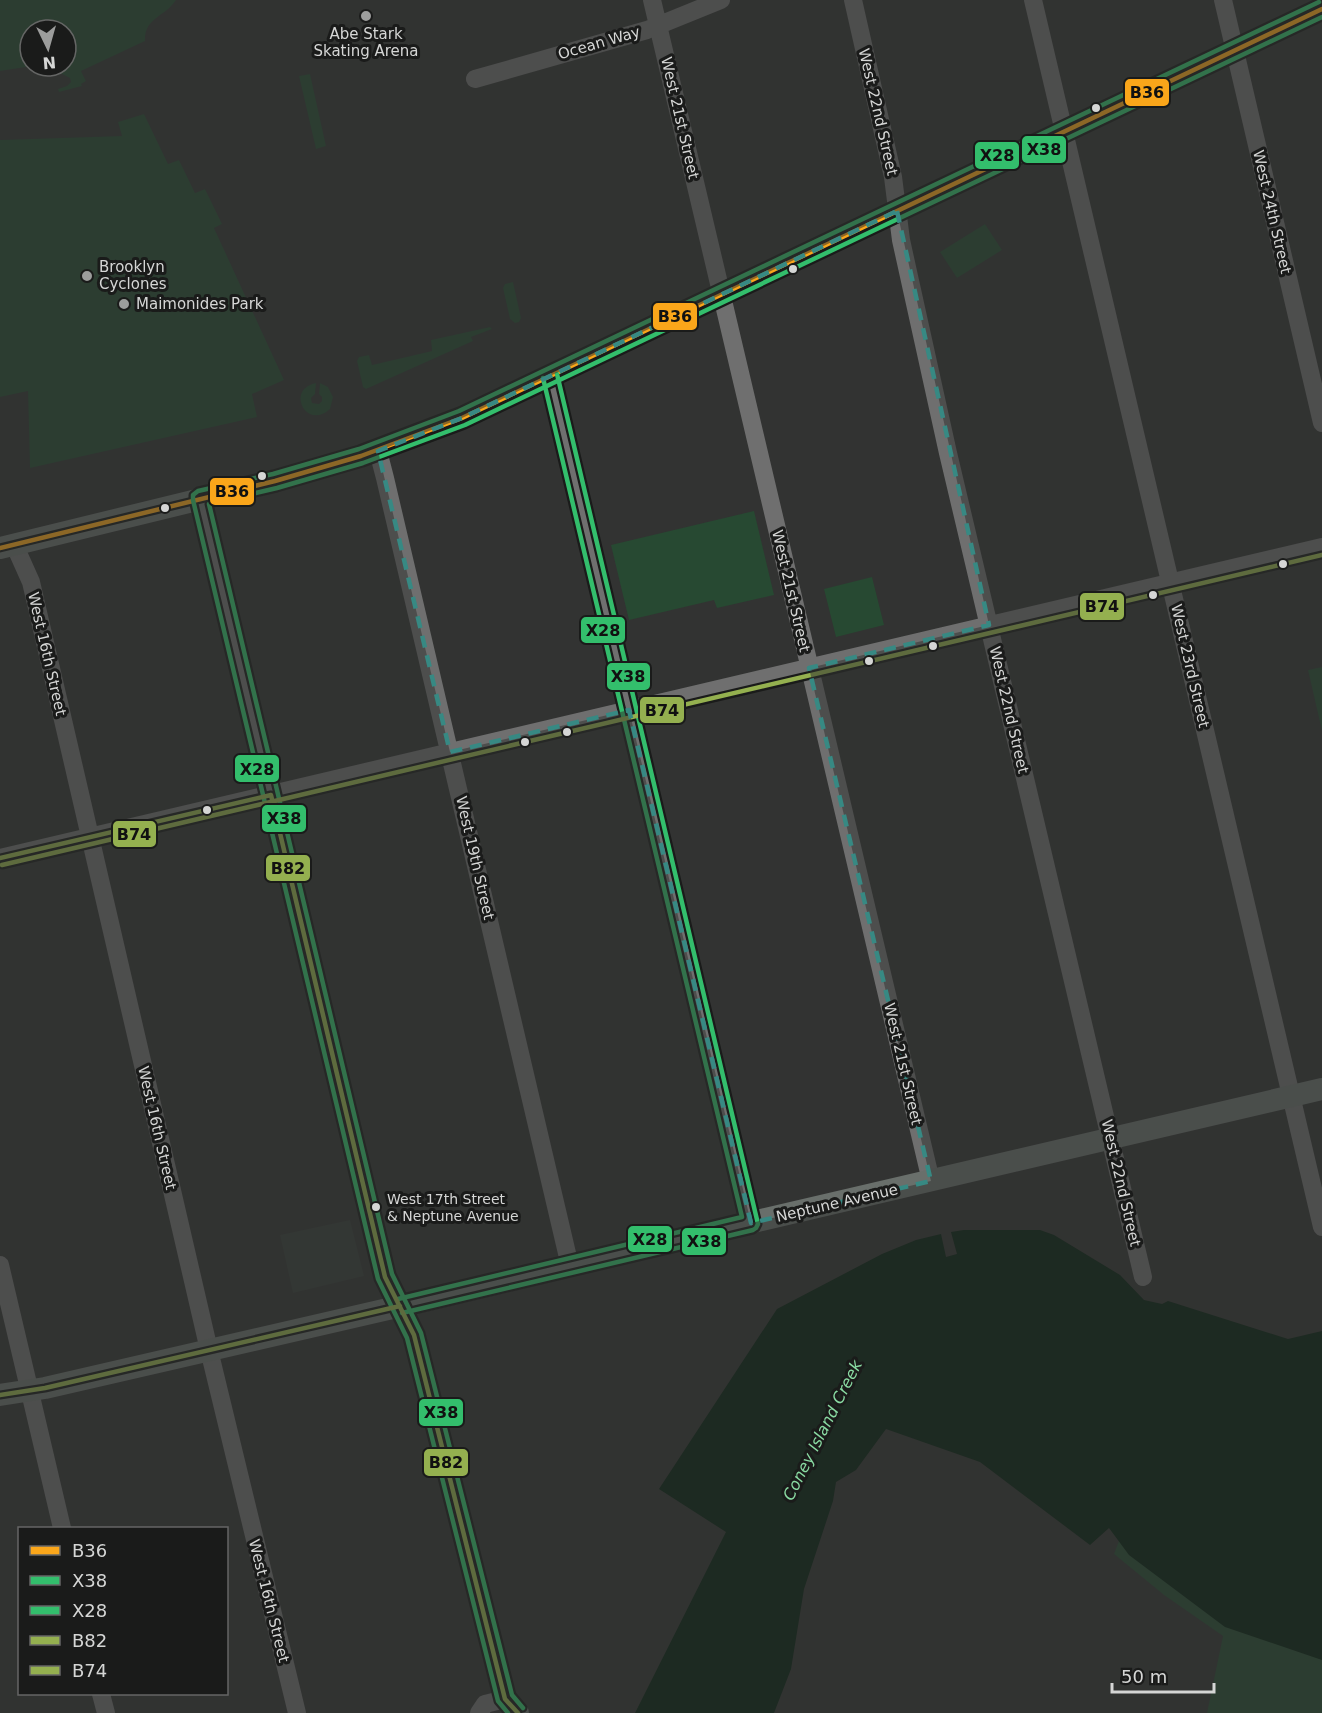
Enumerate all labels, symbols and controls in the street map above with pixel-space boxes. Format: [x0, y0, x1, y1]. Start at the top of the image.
marker: Abe Stark Skating Arena [359, 9, 373, 23]
north arrow [18, 18, 78, 78]
street label: Ocean Way [556, 23, 642, 63]
place label: Abe Stark Skating Arena [313, 25, 419, 60]
street label: West 22nd Street [855, 47, 901, 178]
text: N [42, 52, 57, 72]
street label: West 21st Street [657, 55, 703, 181]
line badge: B36 [1124, 78, 1170, 107]
text: B36 [1130, 83, 1164, 102]
unlabelled marker [1090, 102, 1102, 114]
line badge: X38 [1021, 135, 1067, 164]
text: X38 [1027, 140, 1061, 159]
line badge: X28 [974, 141, 1020, 170]
text: X28 [980, 146, 1014, 165]
street label: West 24th Street [1249, 148, 1295, 276]
place label: Brooklyn Cyclones [99, 258, 167, 293]
unlabelled marker [787, 263, 799, 275]
marker: Brooklyn Cyclones [80, 269, 94, 283]
place label: Maimonides Park [136, 295, 264, 313]
marker: Maimonides Park [117, 297, 131, 311]
line badge: B36 [652, 302, 698, 331]
text: B36 [658, 307, 692, 326]
unlabelled marker [256, 470, 268, 482]
line badge: B36 [209, 477, 255, 506]
text: B36 [215, 482, 249, 501]
unlabelled marker [159, 502, 171, 514]
street label: West 21st Street [768, 528, 814, 654]
unlabelled marker [1277, 558, 1289, 570]
unlabelled marker [1147, 589, 1159, 601]
street label: West 16th Street [24, 590, 70, 718]
line badge: B74 [1079, 592, 1125, 621]
text: B74 [1085, 597, 1119, 616]
street label: West 23rd Street [1167, 602, 1213, 730]
line badge: X28 [580, 616, 626, 644]
text: X28 [586, 621, 620, 640]
unlabelled marker [927, 640, 939, 652]
street label: West 22nd Street [986, 645, 1032, 776]
unlabelled marker [863, 655, 875, 667]
line badge: X38 [606, 662, 651, 691]
text: X38 [611, 667, 645, 686]
line badge: B74 [639, 696, 685, 724]
text: B74 [645, 701, 679, 720]
unlabelled marker [561, 726, 573, 738]
unlabelled marker [519, 736, 531, 748]
line badge: X28 [234, 754, 280, 783]
text: X28 [240, 760, 274, 779]
street label: West 19th Street [452, 794, 498, 922]
unlabelled marker [201, 804, 213, 816]
line badge: X38 [261, 804, 307, 833]
text: X38 [267, 809, 301, 828]
line badge: B74 [112, 820, 157, 848]
text: B74 [117, 825, 151, 844]
line badge: B82 [265, 854, 311, 882]
text: B82 [271, 859, 305, 878]
street label: West 21st Street [880, 1001, 926, 1127]
street label: West 16th Street [134, 1064, 180, 1192]
street label: West 22nd Street [1098, 1118, 1144, 1249]
street label: Neptune Avenue [774, 1180, 900, 1226]
place label: West 17th Street & Neptune Avenue [387, 1191, 519, 1224]
marker: West 17th Street & Neptune Avenue [370, 1201, 382, 1213]
line badge: X28 [627, 1225, 673, 1253]
line badge: X38 [681, 1227, 727, 1256]
text: X28 [633, 1230, 667, 1249]
text: X38 [687, 1232, 721, 1251]
water label: Coney Island Creek [779, 1356, 866, 1504]
line badge: X38 [418, 1398, 464, 1427]
text: X38 [424, 1403, 458, 1422]
line badge: B82 [423, 1448, 469, 1477]
text: B82 [429, 1453, 463, 1472]
legend [18, 1527, 228, 1695]
street label: West 16th Street [245, 1537, 293, 1665]
text: B36 [72, 1540, 107, 1561]
text: X38 [72, 1570, 107, 1591]
text: X28 [72, 1600, 107, 1621]
text: B82 [72, 1630, 107, 1651]
scale bar [1112, 1656, 1214, 1694]
text: B74 [72, 1660, 107, 1681]
text: 50 m [1121, 1666, 1167, 1687]

